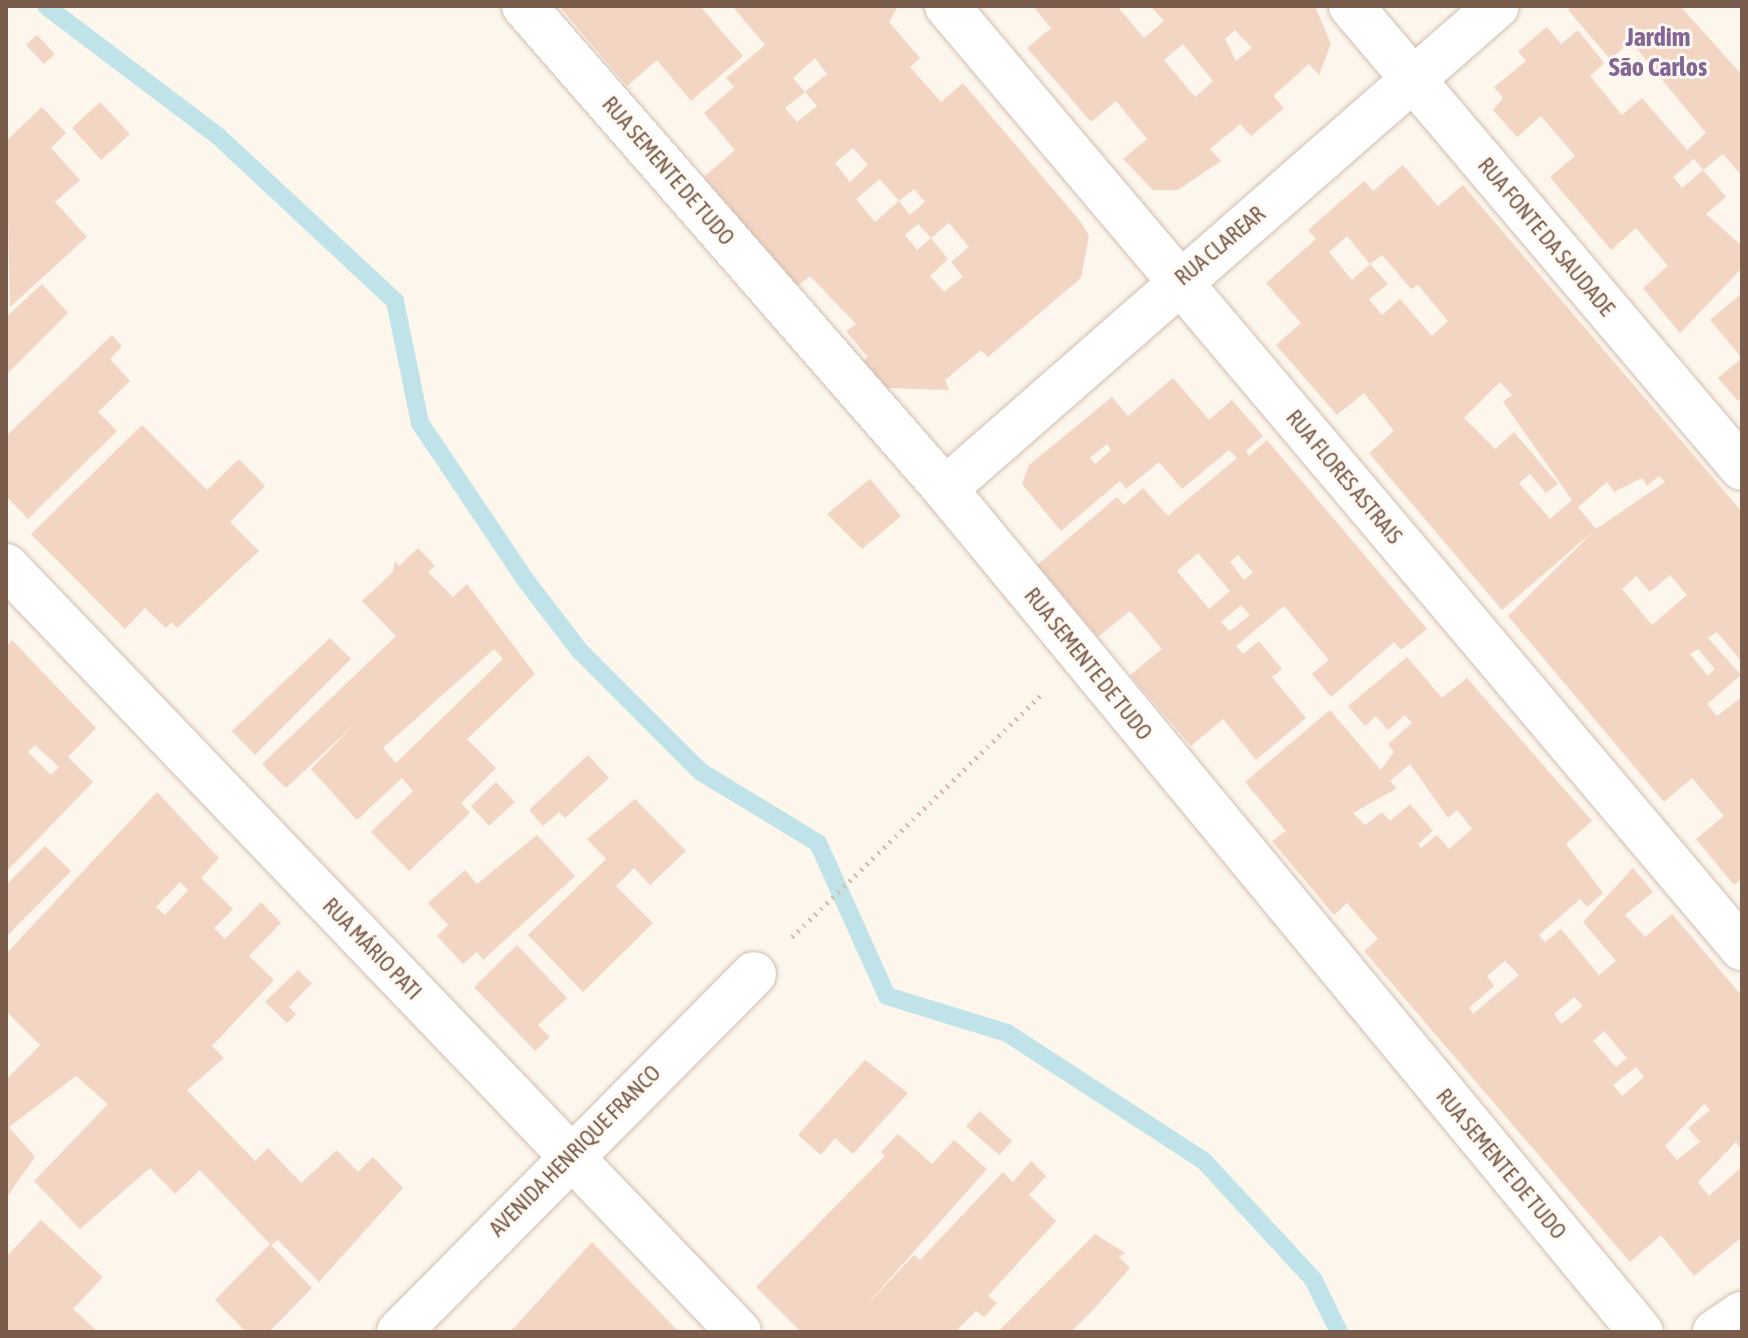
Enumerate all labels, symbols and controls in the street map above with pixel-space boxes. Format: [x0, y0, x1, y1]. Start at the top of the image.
district label: Jardim São Carlos [1609, 22, 1707, 84]
street label: RUA SEMENTE DE TUDO [596, 91, 740, 251]
street label: RUA FONTE DA SAUDADE [1472, 153, 1620, 321]
street label: RUA CLAREAR [1170, 201, 1270, 291]
street label: RUA FLORES ASTRAIS [1280, 405, 1408, 549]
street label: RUA SEMENTE DE TUDO [1019, 583, 1157, 745]
street label: RUA MÁRIO PATI [317, 893, 427, 1005]
street label: AVENIDA HENRIQUE FRANCO [484, 1060, 666, 1242]
street label: RUA SEMENTE DE TUDO [1430, 1083, 1572, 1245]

